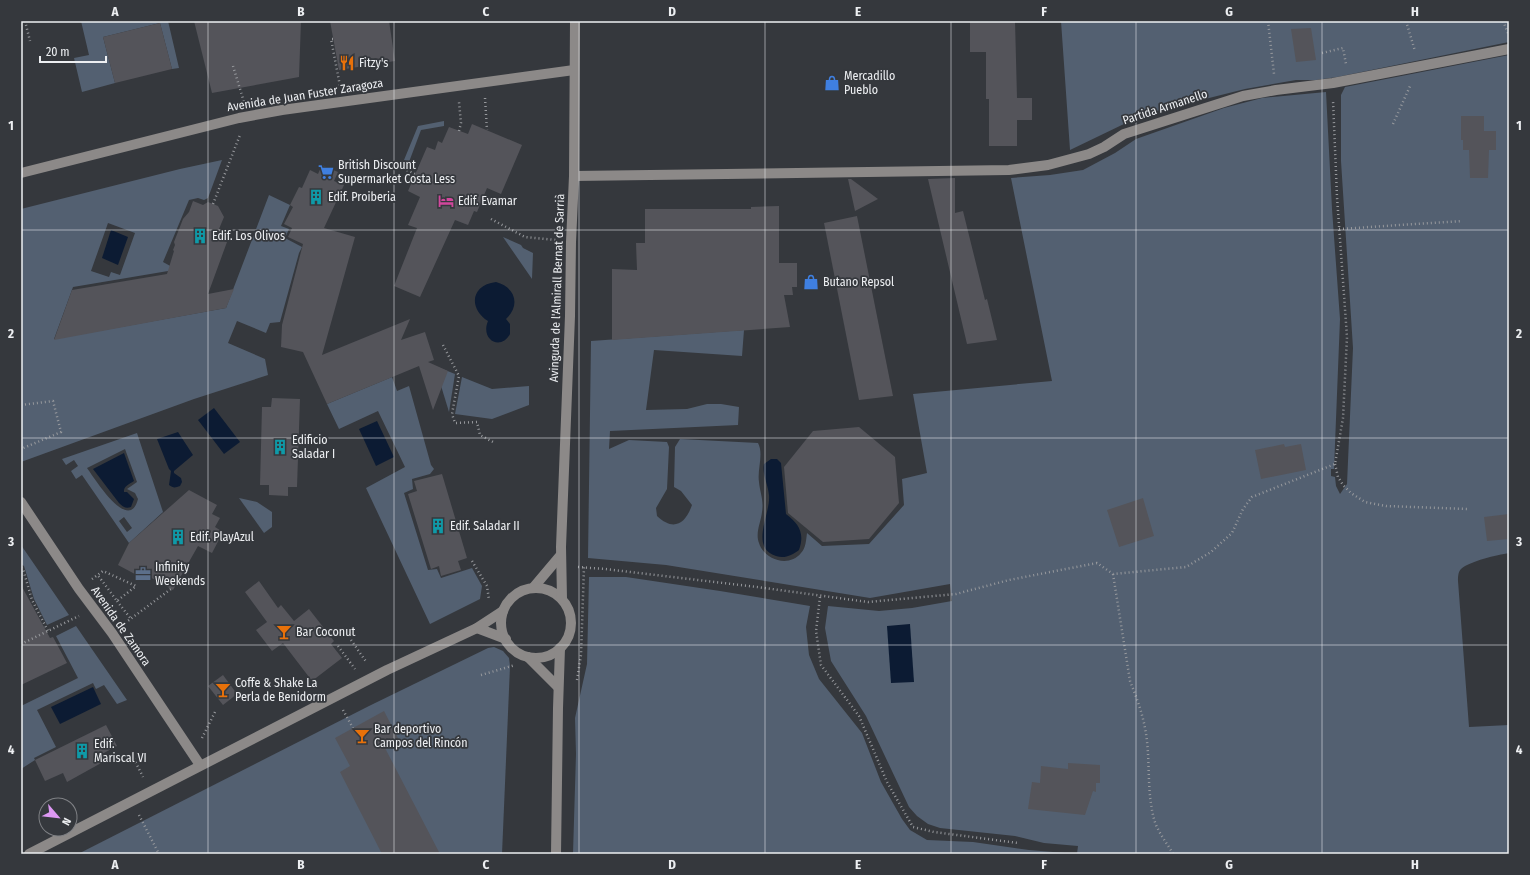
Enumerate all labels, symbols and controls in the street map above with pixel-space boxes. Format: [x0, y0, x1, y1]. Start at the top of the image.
text: A [110, 4, 119, 19]
text: B [297, 4, 305, 19]
text: C [483, 4, 490, 19]
text: D [668, 4, 676, 19]
text: E [855, 4, 861, 19]
text: F [1041, 4, 1047, 19]
text: G [1225, 4, 1233, 19]
text: H [1411, 4, 1419, 19]
scale bar [40, 38, 106, 64]
text: 20 m [46, 45, 70, 59]
restaurant icon: Fitzy's [338, 54, 356, 72]
place label: Fitzy's [359, 56, 388, 70]
place label: Mercadillo Pueblo [844, 69, 895, 97]
shop icon: Mercadillo Pueblo [823, 74, 841, 92]
street label: Avenida de Juan Fuster Zaragoza [226, 76, 384, 114]
street label: Partida Armanello [1121, 87, 1209, 127]
text: 1 [8, 118, 14, 133]
text: 1 [1516, 118, 1522, 133]
place label: British Discount Supermarket Costa Less [338, 158, 455, 186]
supermarket icon: British Discount Supermarket Costa Less [317, 163, 335, 181]
building icon: Edif. Proiberia [307, 188, 325, 206]
place label: Edif. Proiberia [328, 190, 396, 204]
hotel icon: Edif. Evamar [437, 192, 455, 210]
street label: Avinguda de l'Almirall Bernat de Sarrià [547, 193, 567, 382]
place label: Edif. Evamar [458, 194, 518, 208]
building icon: Edif. Los Olivos [191, 227, 209, 245]
place label: Edif. Los Olivos [212, 229, 285, 243]
shop icon: Butano Repsol [802, 273, 820, 291]
place label: Butano Repsol [823, 275, 894, 289]
text: 2 [7, 326, 14, 341]
text: 2 [1515, 326, 1522, 341]
place label: Edificio Saladar I [292, 433, 335, 461]
building icon: Edificio Saladar I [271, 438, 289, 456]
building icon: Edif. Saladar II [429, 517, 447, 535]
place label: Edif. Saladar II [450, 519, 520, 533]
building icon: Edif. PlayAzul [169, 528, 187, 546]
place label: Edif. PlayAzul [190, 530, 254, 544]
text: 3 [7, 534, 14, 549]
text: 3 [1515, 534, 1522, 549]
place label: Infinity Weekends [155, 560, 205, 588]
office icon: Infinity Weekends [134, 565, 152, 583]
street label: Avenida de Zamora [88, 584, 154, 669]
bar icon: Bar Coconut [275, 623, 293, 641]
place label: Bar Coconut [296, 625, 355, 639]
place label: Coffe & Shake La Perla de Benidorm [235, 676, 326, 704]
bar icon: Coffe & Shake La Perla de Benidorm [214, 681, 232, 699]
place label: Bar deportivo Campos del Rincón [374, 722, 468, 750]
bar icon: Bar deportivo Campos del Rincón [353, 727, 371, 745]
place label: Edif. Mariscal VI [94, 737, 147, 765]
text: 4 [8, 742, 15, 757]
building icon: Edif. Mariscal VI [73, 742, 91, 760]
text: 4 [1516, 742, 1523, 757]
north arrow [38, 797, 78, 837]
text: N [59, 815, 74, 827]
text: A [110, 857, 119, 872]
text: B [297, 857, 305, 872]
text: C [483, 857, 490, 872]
text: D [668, 857, 676, 872]
text: E [855, 857, 861, 872]
text: F [1041, 857, 1047, 872]
text: G [1225, 857, 1233, 872]
text: H [1411, 857, 1419, 872]

